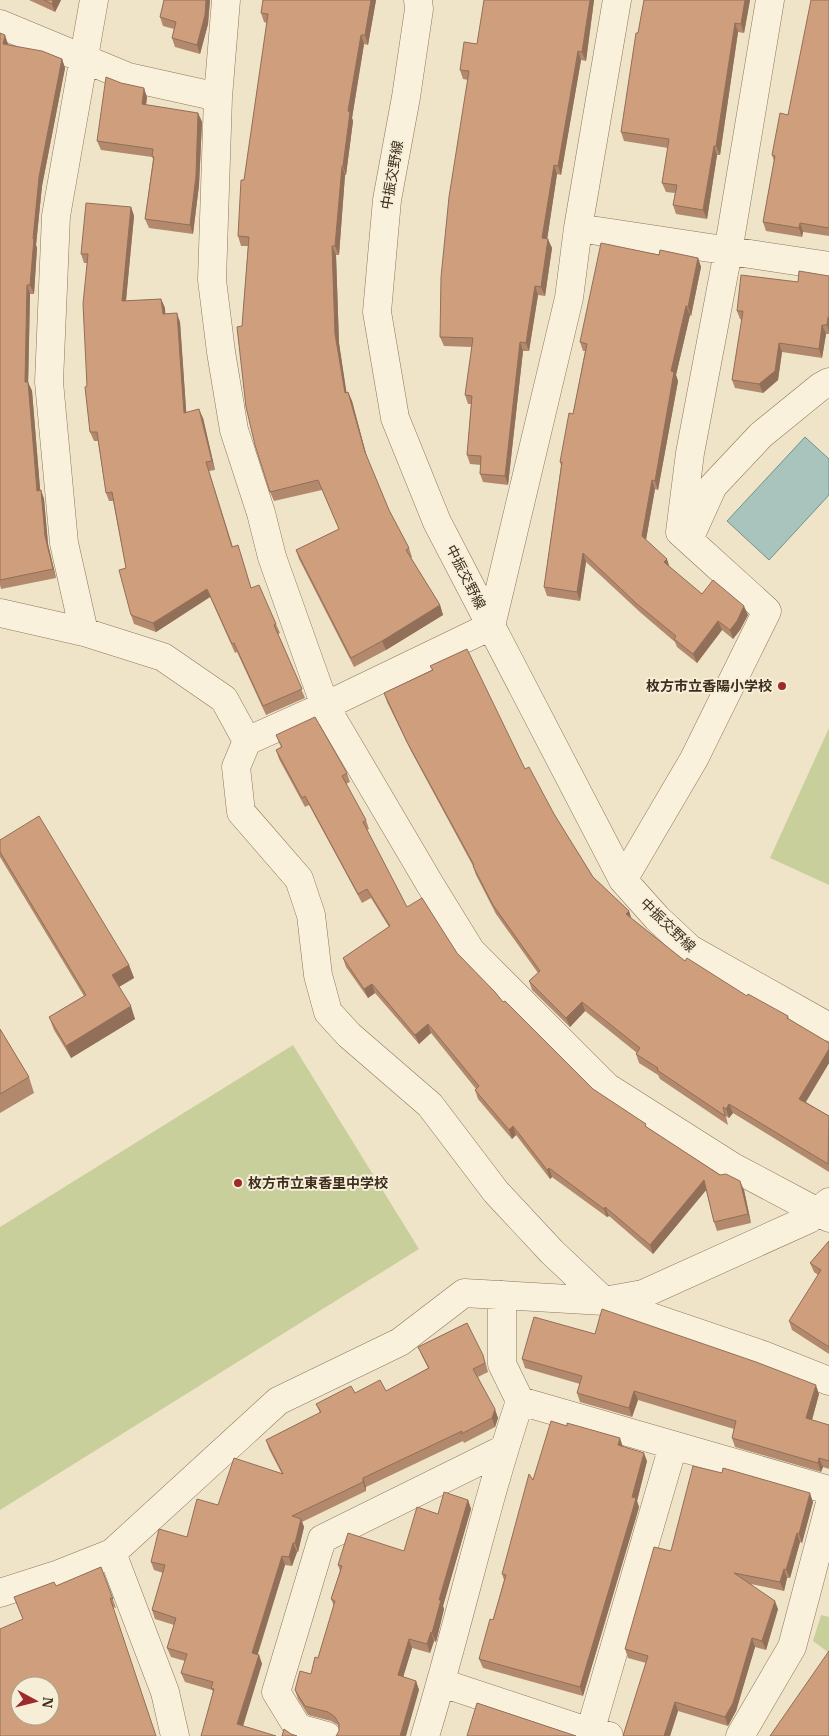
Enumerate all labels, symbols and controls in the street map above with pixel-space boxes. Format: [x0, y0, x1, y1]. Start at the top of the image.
street label: 中振交野線 [377, 139, 407, 211]
street label: 中振交野線 [442, 542, 490, 612]
place label: 枚方市立香陽小学校 [646, 677, 772, 695]
marker: 枚方市立香陽小学校 [776, 680, 788, 692]
street label: 中振交野線 [637, 894, 699, 956]
place label: 枚方市立東香里中学校 [248, 1174, 388, 1192]
marker: 枚方市立東香里中学校 [232, 1177, 244, 1189]
north arrow [10, 1676, 60, 1726]
text: N [38, 1696, 58, 1709]

